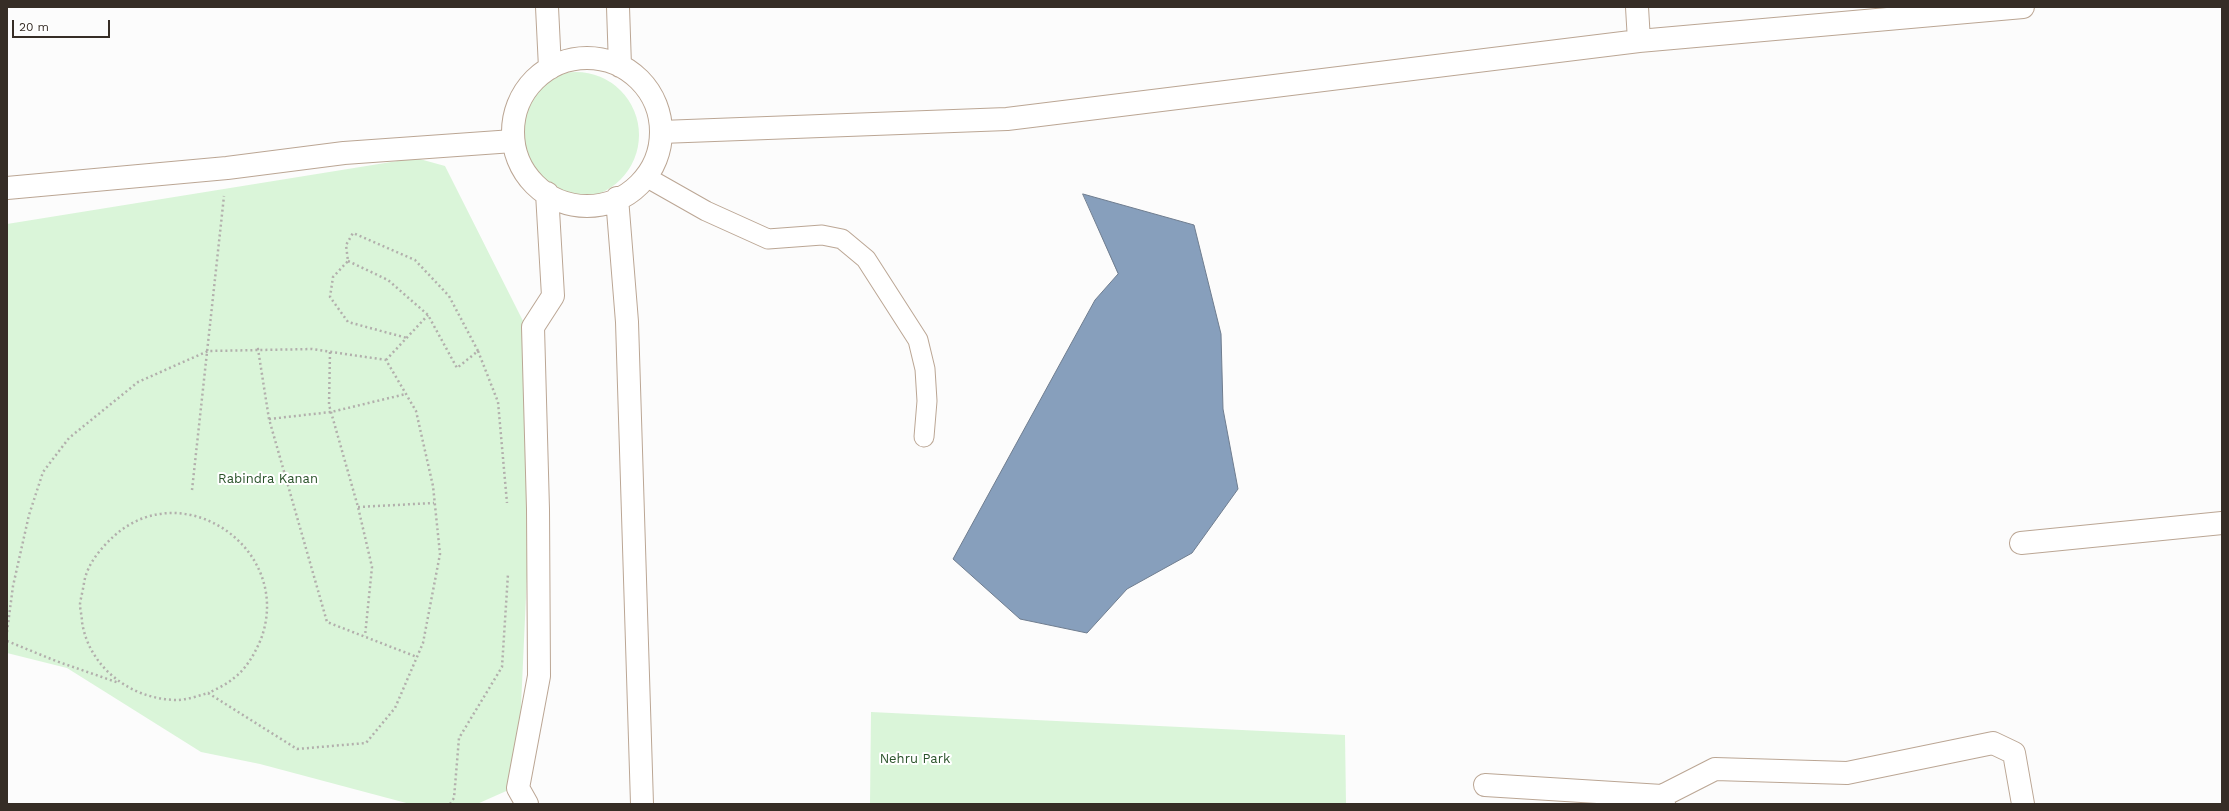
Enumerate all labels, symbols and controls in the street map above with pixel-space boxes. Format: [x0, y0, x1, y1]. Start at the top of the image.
scale bar [14, 12, 112, 38]
text: 20 m [19, 20, 49, 34]
park label: Rabindra Kanan [218, 471, 318, 487]
park label: Nehru Park [880, 751, 950, 767]

